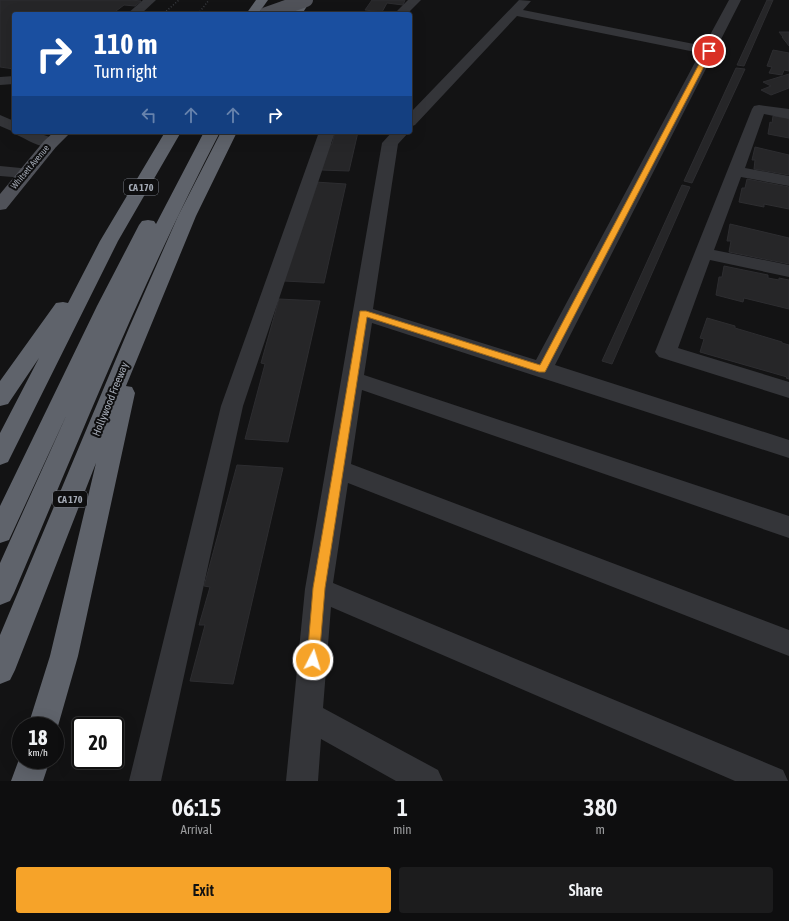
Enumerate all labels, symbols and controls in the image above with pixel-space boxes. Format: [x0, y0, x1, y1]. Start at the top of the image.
icon: right [28, 28, 80, 80]
text: 110 m [94, 28, 157, 60]
pin [692, 34, 726, 68]
icon: arrive [698, 40, 720, 62]
text: Turn right [94, 61, 157, 82]
icon: left [138, 104, 160, 126]
icon: ahead [180, 104, 202, 126]
icon: ahead [222, 104, 244, 126]
icon: right [264, 104, 286, 126]
street label: Whitsett Avenue [9, 143, 51, 191]
road number: CA 170 [124, 179, 158, 195]
street label: Hollywood Freeway [90, 360, 130, 438]
road number: CA 170 [53, 491, 87, 507]
position arrow [292, 639, 334, 681]
speed limit sign: 20 [72, 717, 124, 769]
text: 18 [29, 726, 47, 749]
text: km/h [28, 747, 48, 758]
text: 06:15 [172, 794, 221, 821]
text: 1 [397, 794, 408, 821]
text: 380 [583, 794, 617, 821]
text: Arrival [181, 822, 212, 837]
text: min [393, 822, 412, 837]
text: m [596, 822, 605, 837]
button: Exit [16, 867, 391, 913]
button: Share [399, 867, 773, 913]

